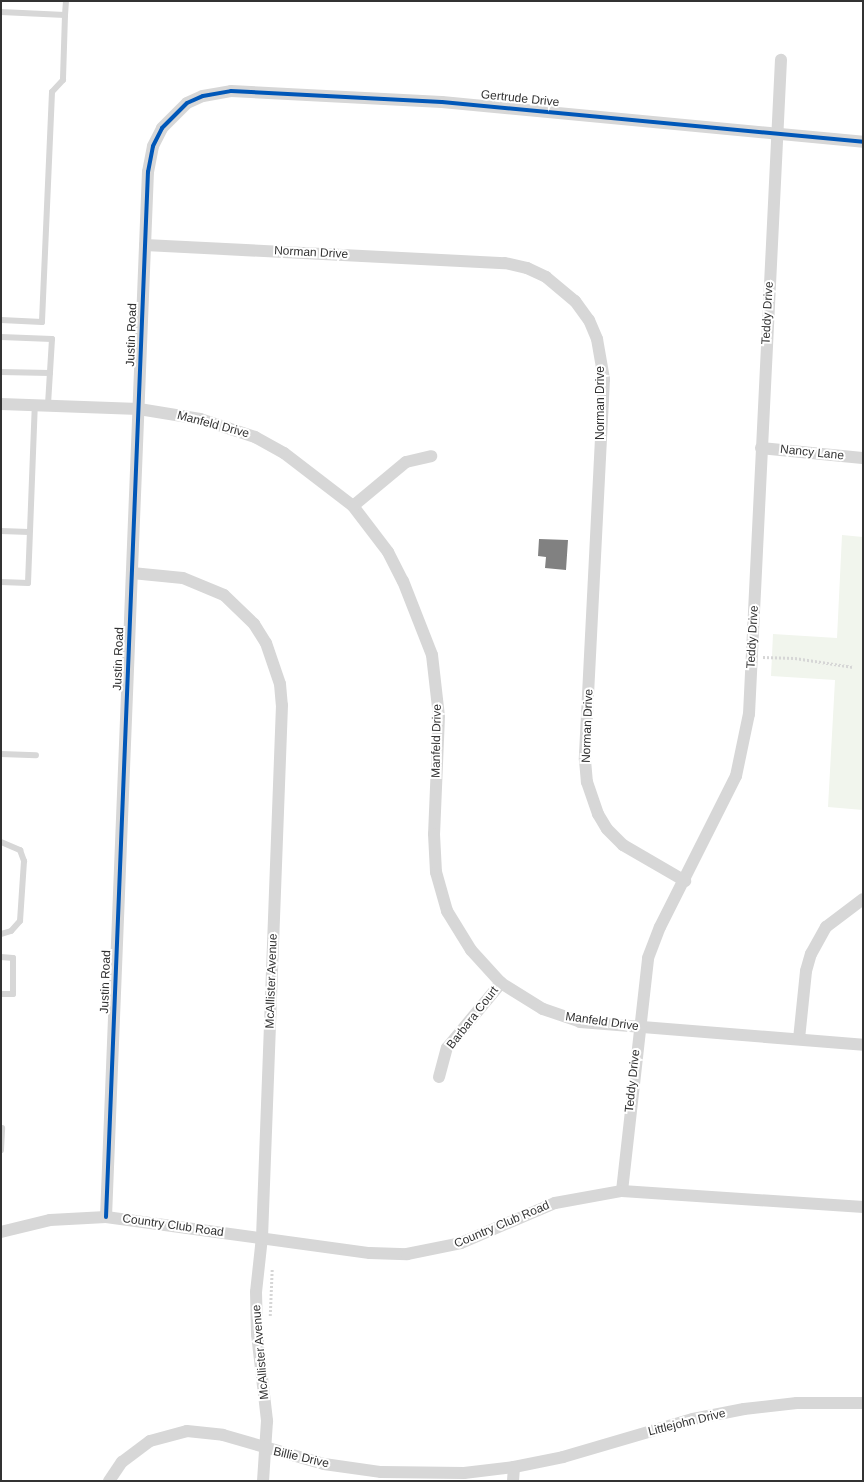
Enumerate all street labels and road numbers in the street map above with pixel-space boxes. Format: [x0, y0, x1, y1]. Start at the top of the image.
street label: Gertrude Drive [480, 88, 560, 110]
street label: Norman Drive [274, 244, 348, 262]
street label: Teddy Drive [759, 281, 777, 345]
street label: Justin Road [124, 303, 140, 367]
street label: Norman Drive [594, 366, 608, 440]
street label: Manfeld Drive [175, 408, 251, 442]
street label: Nancy Lane [779, 442, 845, 464]
street label: Teddy Drive [744, 605, 762, 669]
street label: Justin Road [111, 627, 127, 691]
street label: Norman Drive [580, 689, 596, 763]
street label: Manfeld Drive [429, 704, 445, 778]
street label: McAllister Avenue [263, 933, 281, 1029]
street label: Justin Road [98, 950, 114, 1014]
street label: Barbara Court [444, 984, 502, 1052]
street label: Manfeld Drive [564, 1010, 640, 1034]
street label: Teddy Drive [623, 1049, 643, 1113]
street label: Country Club Road [452, 1198, 552, 1252]
street label: Country Club Road [121, 1212, 225, 1240]
street label: McAllister Avenue [250, 1304, 272, 1400]
street label: Littlejohn Drive [647, 1406, 727, 1440]
street label: Billie Drive [272, 1445, 330, 1471]

